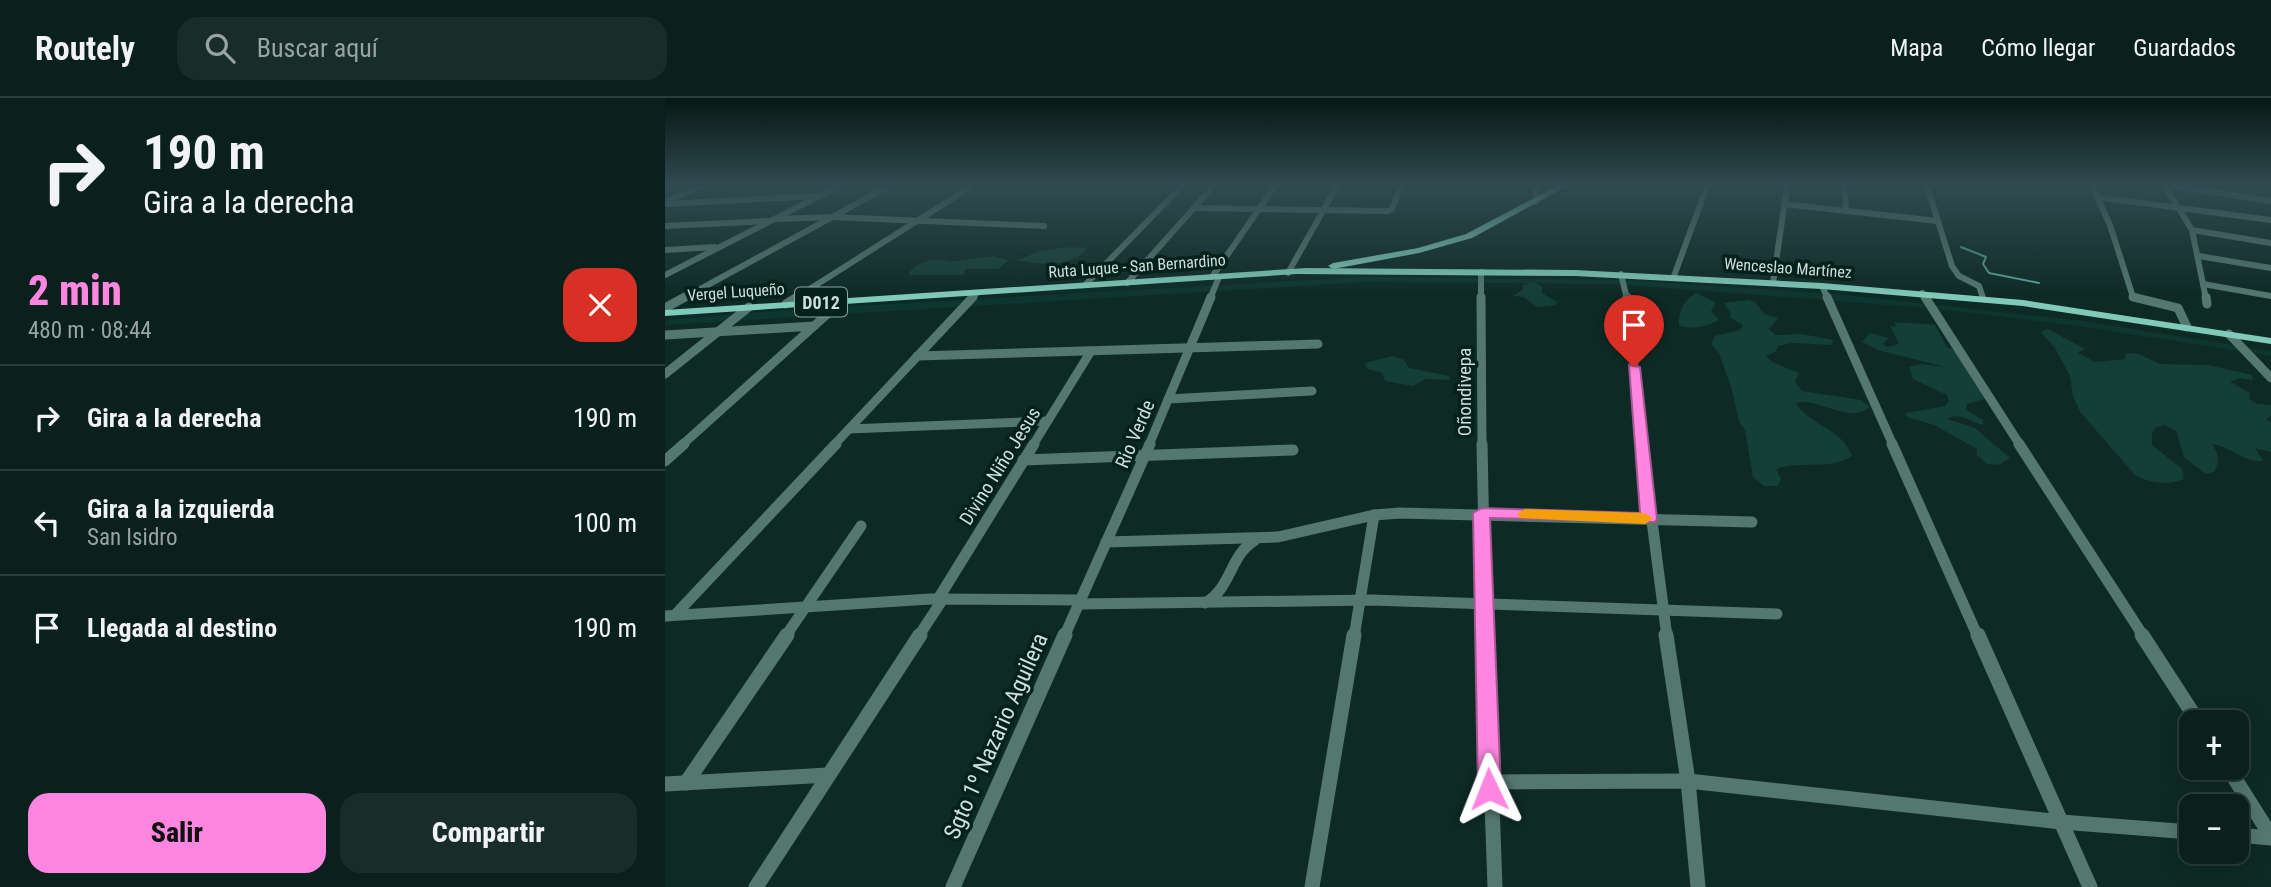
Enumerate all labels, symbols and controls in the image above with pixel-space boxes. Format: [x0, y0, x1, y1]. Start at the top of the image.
search box [177, 17, 667, 80]
text: Routely [35, 29, 135, 68]
icon: search [201, 29, 239, 67]
text: Buscar aquí [257, 33, 378, 63]
text: Mapa [1890, 34, 1943, 62]
text: Cómo llegar [1981, 34, 2095, 62]
text: Guardados [2133, 34, 2236, 62]
text: 190 m [143, 124, 265, 181]
icon: right [28, 126, 119, 217]
text: Gira a la derecha [143, 183, 355, 221]
street label: Ruta Luque - San Bernardino [1048, 250, 1226, 282]
street label: Wenceslao Martínez [1723, 254, 1853, 282]
text: 2 min [28, 266, 122, 315]
button: close [563, 268, 637, 342]
street label: Vergel Luqueño [687, 279, 785, 305]
road number: D012 [795, 288, 847, 316]
pin [1604, 295, 1664, 367]
icon: arrive [1615, 306, 1653, 344]
text: 480 m · 08:44 [28, 317, 152, 344]
street label: Oñondivepa [1453, 348, 1476, 436]
street label: Rio Verde [1110, 397, 1160, 471]
icon: right [28, 399, 66, 437]
text: Gira a la derecha [87, 403, 261, 433]
text: 190 m [573, 403, 637, 433]
street label: Divino Niño Jesus [955, 403, 1045, 529]
text: Gira a la izquierda [87, 494, 275, 524]
icon: left [28, 504, 66, 542]
text: 100 m [573, 508, 637, 538]
text: San Isidro [87, 524, 178, 551]
icon: arrive [28, 609, 66, 647]
text: Llegada al destino [87, 613, 277, 643]
text: 190 m [573, 613, 637, 643]
street label: Sgto 1º Nazario Aguilera [938, 629, 1054, 843]
map controls [2179, 710, 2249, 864]
button: + [2179, 710, 2249, 780]
position arrow [1452, 752, 1526, 826]
button: Salir [28, 793, 326, 873]
button: Compartir [340, 793, 637, 873]
button: − [2179, 794, 2249, 864]

